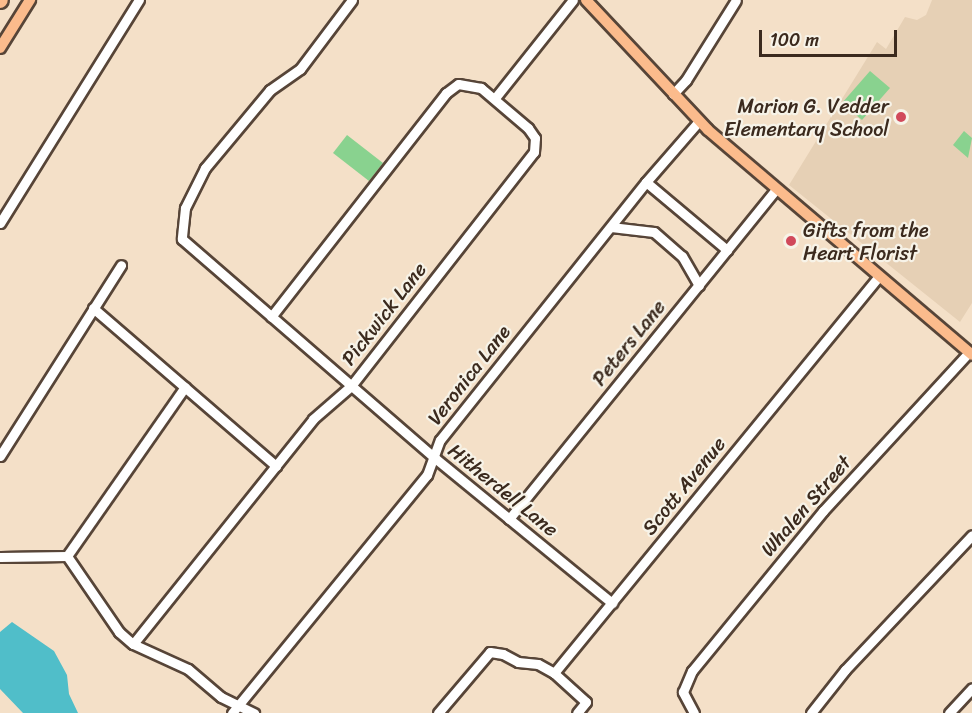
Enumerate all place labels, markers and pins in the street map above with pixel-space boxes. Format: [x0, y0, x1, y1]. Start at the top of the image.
place label: Marion G. Vedder Elementary School [724, 94, 889, 141]
marker: Marion G. Vedder Elementary School [894, 110, 908, 124]
place label: Gifts from the Heart Florist [803, 218, 930, 265]
marker: Gifts from the Heart Florist [784, 234, 798, 248]

